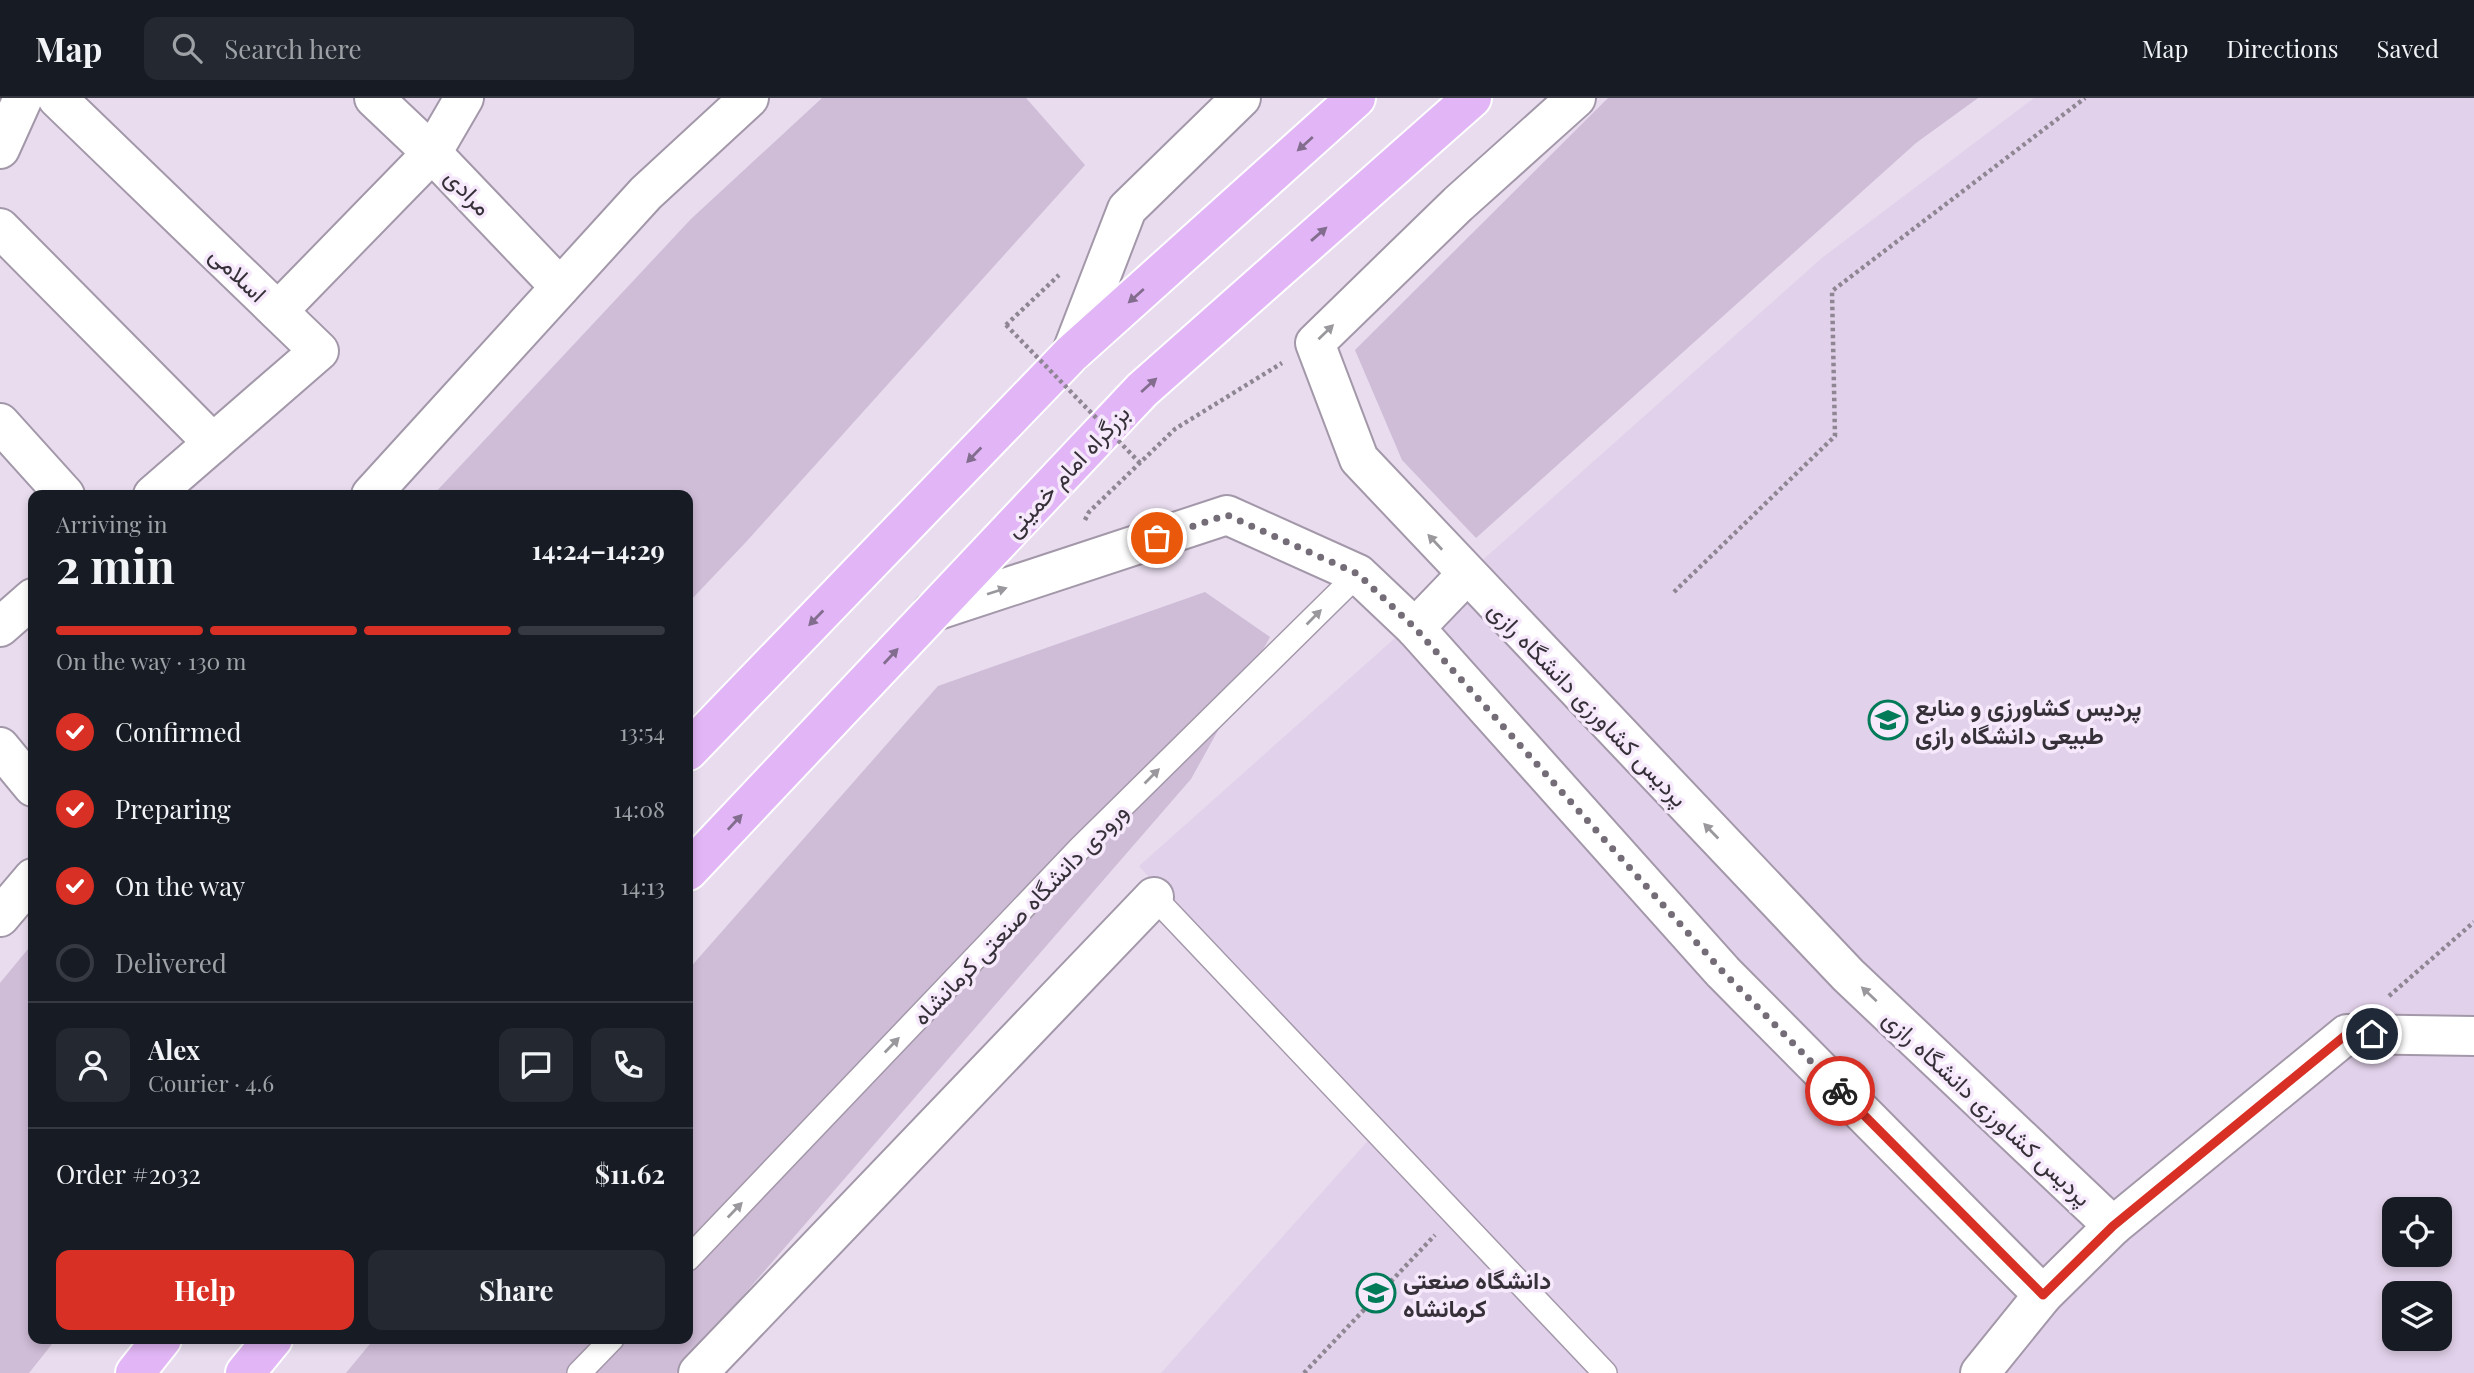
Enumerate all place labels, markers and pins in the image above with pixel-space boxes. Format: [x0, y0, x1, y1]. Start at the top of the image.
pin [1127, 508, 1187, 568]
place label: پردیس کشاورزی و منابع طبیعی دانشگاه رازی [1915, 690, 2142, 751]
school or university icon: پردیس کشاورزی و منابع طبیعی دانشگاه رازی [1867, 699, 1909, 741]
pin [2342, 1004, 2402, 1064]
place label: دانشگاه صنعتی کرمانشاه [1403, 1263, 1551, 1324]
school or university icon: دانشگاه صنعتی کرمانشاه [1355, 1272, 1397, 1314]

